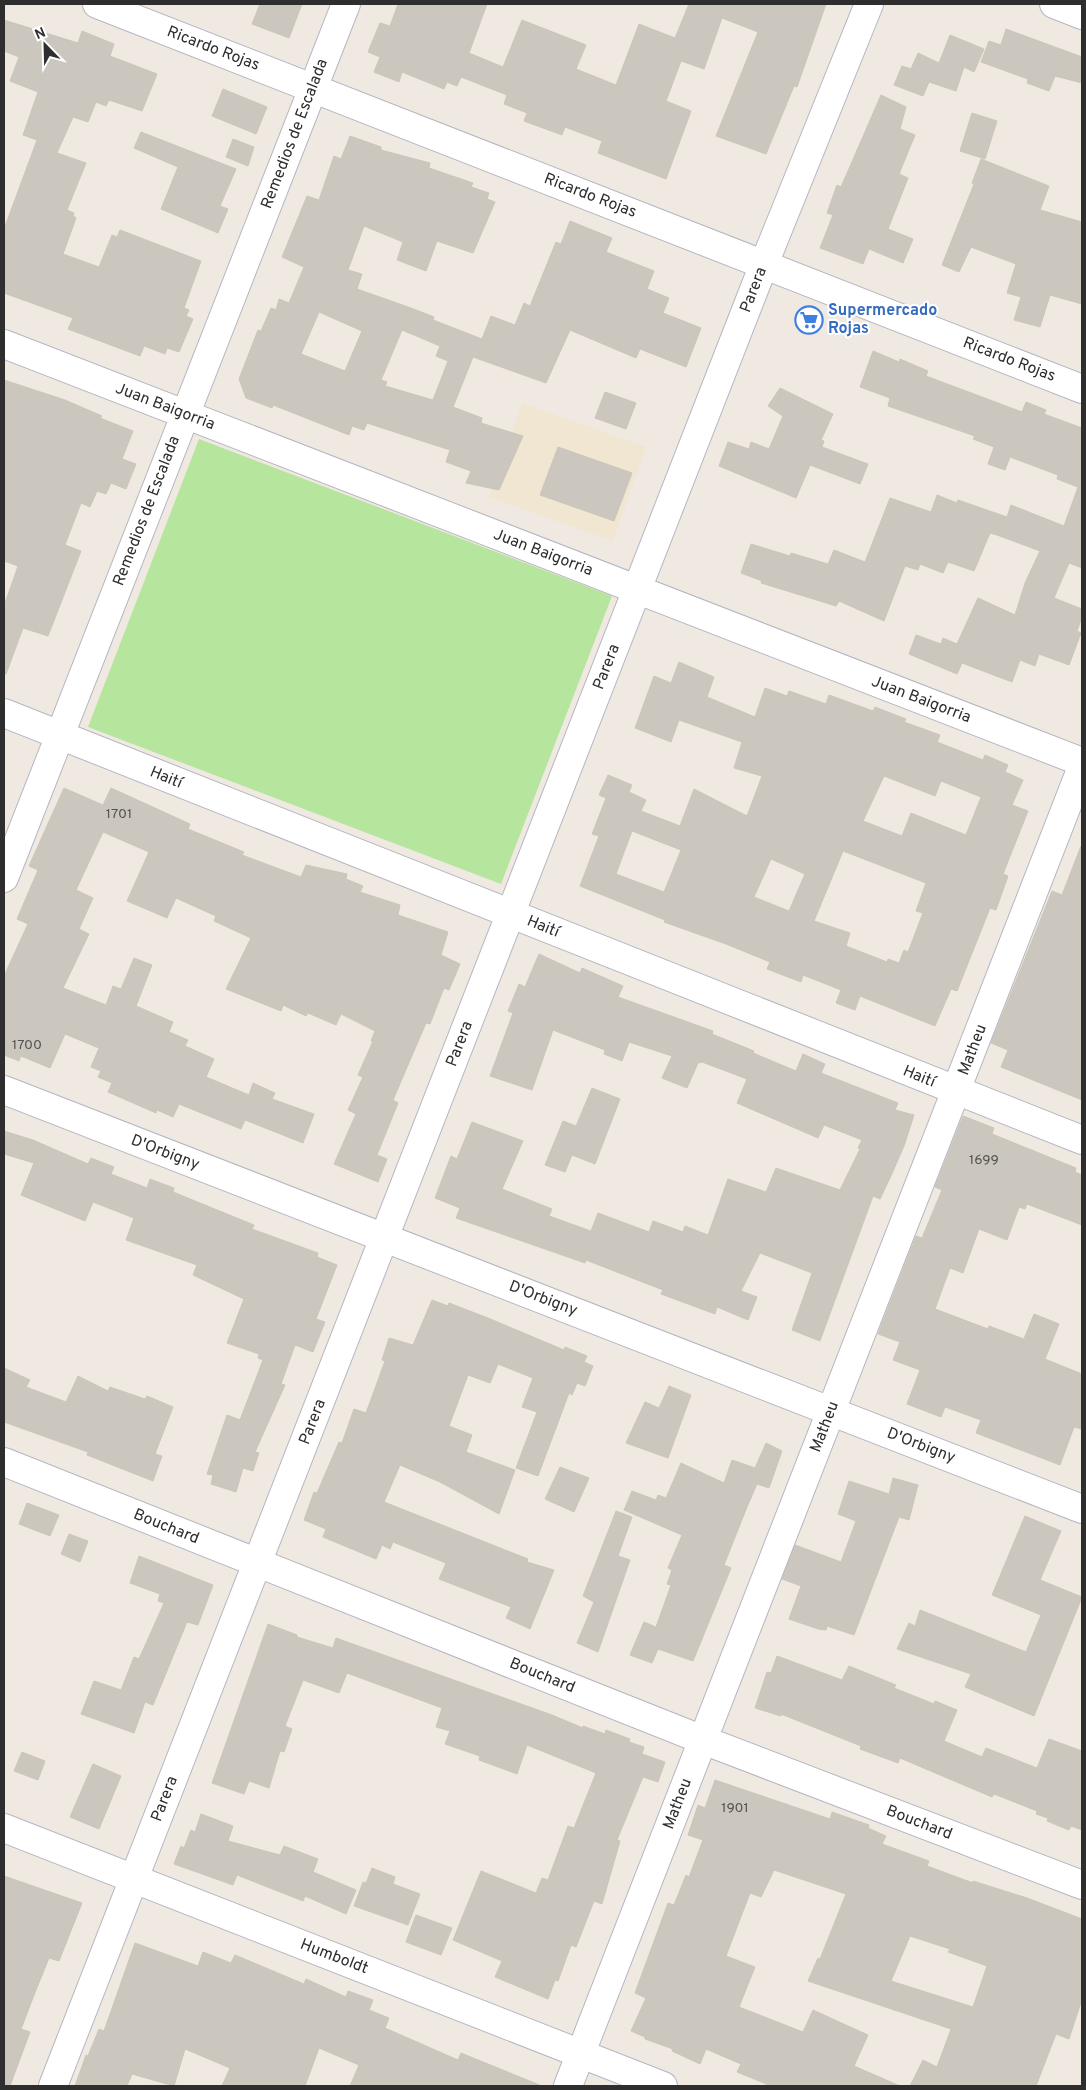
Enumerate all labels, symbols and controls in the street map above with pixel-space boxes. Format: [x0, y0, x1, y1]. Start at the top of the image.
north arrow [20, 20, 70, 70]
street label: Ricardo Rojas [164, 22, 262, 76]
text: N [33, 25, 48, 44]
street label: Remedios de Escalada [257, 56, 333, 212]
street label: Ricardo Rojas [541, 169, 639, 223]
street label: Parera [736, 264, 772, 316]
place label: Supermercado Rojas [828, 301, 937, 339]
supermarket icon: Supermercado Rojas [794, 305, 824, 335]
street label: Ricardo Rojas [960, 333, 1058, 387]
street label: Juan Baigorria [112, 379, 218, 435]
street label: Remedios de Escalada [109, 433, 185, 589]
street label: Juan Baigorria [490, 525, 596, 581]
street label: Parera [589, 641, 625, 693]
street label: Juan Baigorria [868, 672, 974, 728]
street label: Haití [147, 762, 187, 794]
house number: 1701 [106, 806, 132, 823]
street label: Haití [524, 911, 564, 943]
street label: Parera [442, 1018, 478, 1070]
street label: Matheu [954, 1022, 992, 1078]
house number: 1700 [12, 1037, 42, 1054]
street label: Haití [900, 1061, 940, 1093]
street label: D'Orbigny [128, 1131, 202, 1175]
house number: 1699 [969, 1152, 999, 1169]
street label: D'Orbigny [506, 1277, 580, 1321]
street label: Parera [295, 1396, 331, 1448]
street label: Matheu [806, 1399, 844, 1455]
street label: D'Orbigny [884, 1424, 958, 1468]
street label: Bouchard [130, 1505, 202, 1549]
street label: Bouchard [506, 1654, 578, 1698]
street label: Parera [147, 1773, 183, 1825]
street label: Matheu [659, 1776, 697, 1832]
house number: 1901 [721, 1800, 749, 1817]
street label: Bouchard [883, 1801, 955, 1845]
street label: Humboldt [297, 1935, 371, 1979]

